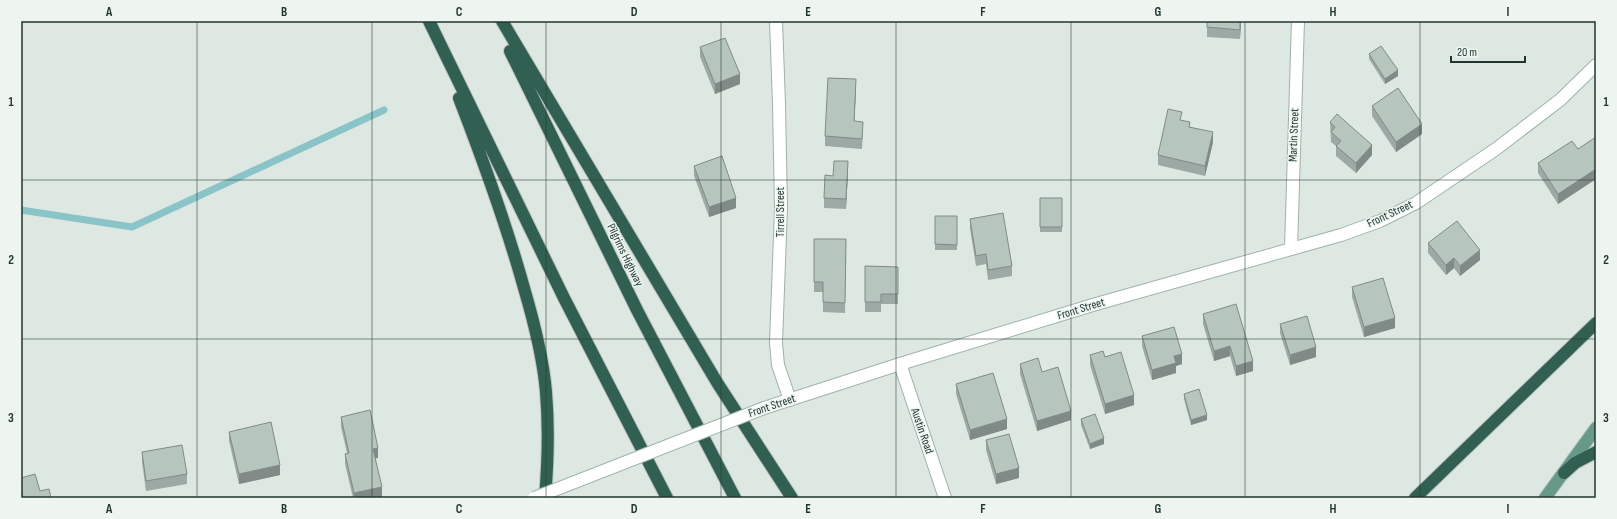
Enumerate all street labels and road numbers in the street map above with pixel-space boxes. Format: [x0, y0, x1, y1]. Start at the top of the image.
street label: Martin Street [1286, 108, 1302, 162]
street label: Tirrell Street [773, 187, 788, 237]
street label: Front Street [1365, 197, 1416, 231]
street label: Pilgrims Highway [603, 221, 647, 289]
street label: Front Street [1055, 295, 1107, 323]
street label: Front Street [746, 391, 798, 421]
street label: Austin Road [907, 405, 937, 456]

